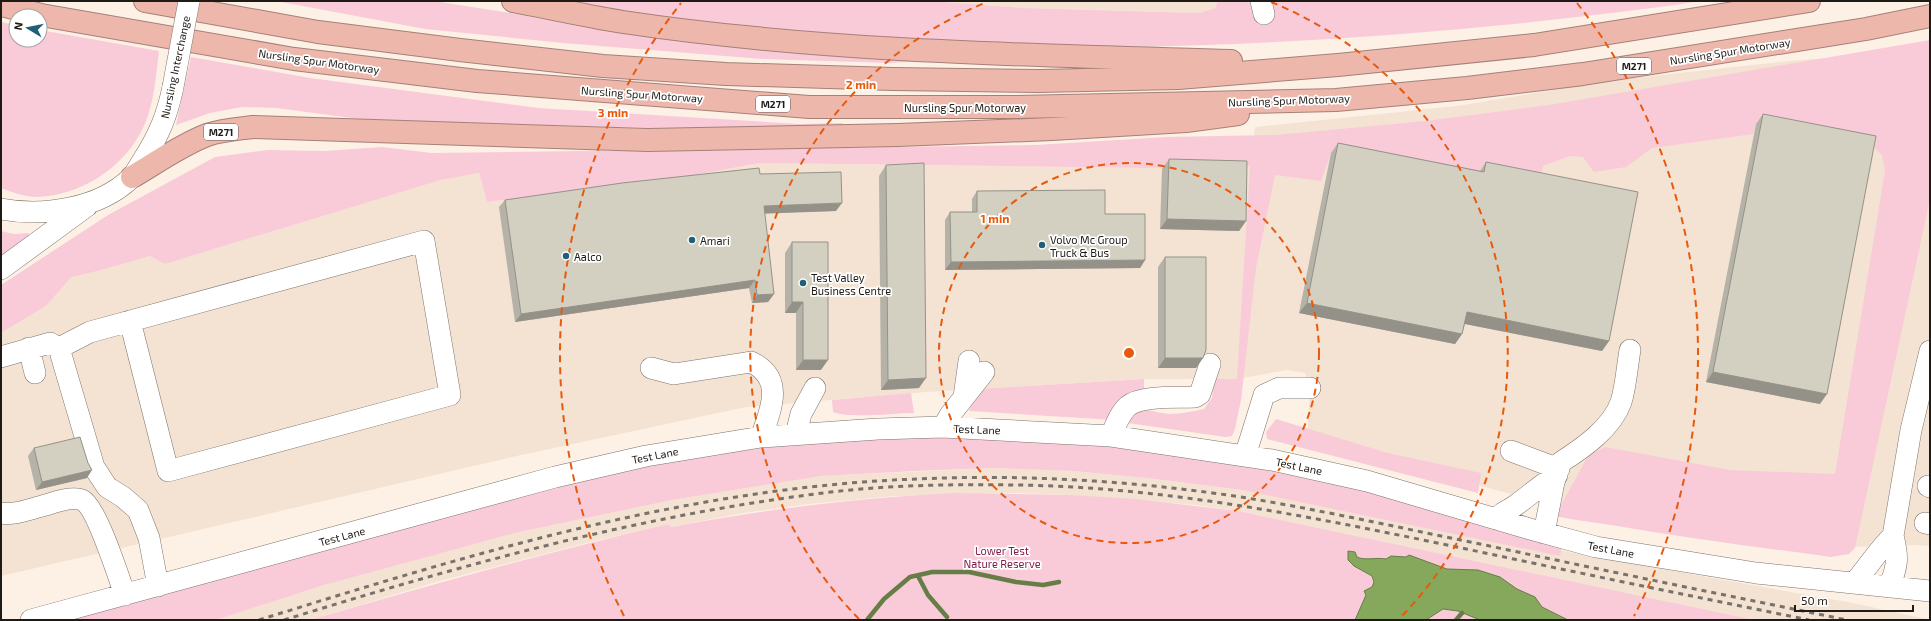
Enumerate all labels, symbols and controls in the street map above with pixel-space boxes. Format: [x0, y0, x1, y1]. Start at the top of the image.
north arrow [8, 8, 48, 48]
street label: Nursling Interchange [158, 14, 192, 120]
text: N [11, 21, 25, 31]
street label: Nursling Spur Motorway [1669, 35, 1791, 67]
street label: Nursling Spur Motorway [258, 46, 381, 76]
road number: M271 [1617, 58, 1651, 74]
text: 2 min [846, 77, 876, 91]
street label: Nursling Spur Motorway [581, 83, 704, 105]
street label: Nursling Spur Motorway [1228, 91, 1350, 109]
road number: M271 [756, 96, 790, 112]
street label: Nursling Spur Motorway [904, 101, 1026, 114]
text: 3 min [598, 105, 628, 119]
road number: M271 [204, 124, 238, 140]
text: 1 min [981, 211, 1009, 225]
place label: Volvo Mc Group Truck & Bus [1050, 233, 1128, 259]
place label: Amari [700, 234, 730, 247]
marker: Amari [687, 235, 697, 245]
marker: Volvo Mc Group Truck & Bus [1037, 240, 1047, 250]
place label: Aalco [574, 250, 602, 263]
marker: Aalco [561, 251, 571, 261]
place label: Test Valley Business Centre [811, 271, 891, 297]
marker: Test Valley Business Centre [798, 278, 808, 288]
centre of rings [1122, 346, 1136, 360]
street label: Test Lane [953, 422, 1001, 436]
street label: Test Lane [631, 444, 680, 466]
street label: Test Lane [1275, 455, 1324, 477]
street label: Test Lane [317, 524, 367, 548]
street label: Test Lane [1587, 538, 1636, 560]
park label: Lower Test Nature Reserve [963, 544, 1041, 570]
scale bar [1795, 587, 1913, 613]
text: 50 m [1801, 593, 1828, 607]

